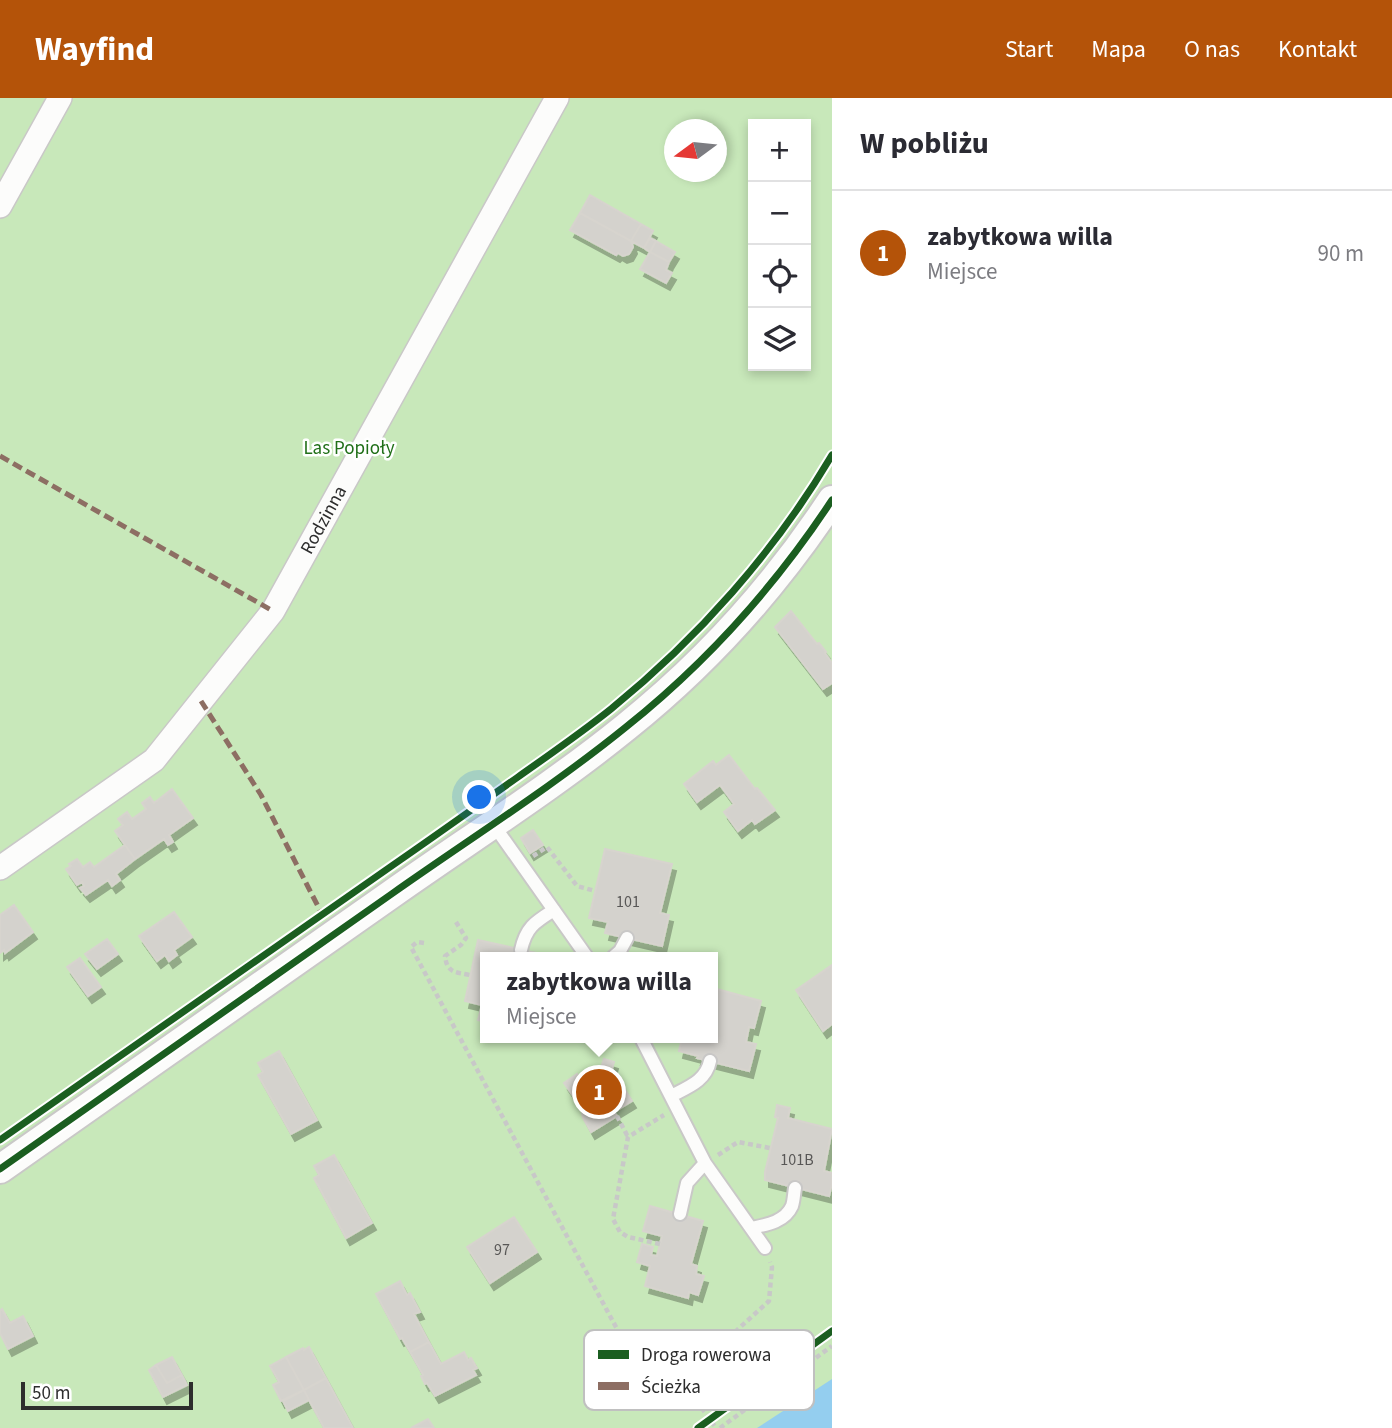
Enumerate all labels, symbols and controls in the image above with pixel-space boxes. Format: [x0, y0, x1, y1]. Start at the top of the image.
text: Wayfind [35, 26, 154, 73]
text: Start [1005, 32, 1053, 67]
text: Mapa [1091, 32, 1146, 67]
text: O nas [1184, 32, 1240, 67]
text: Kontakt [1278, 32, 1357, 67]
north arrow [664, 119, 727, 182]
map controls [748, 119, 811, 371]
button: + [748, 119, 811, 182]
text: W pobliżu [860, 122, 989, 165]
button: − [748, 182, 811, 245]
text: zabytkowa willa [927, 218, 1113, 255]
text: 1 [877, 237, 889, 270]
text: 90 m [1317, 237, 1364, 270]
button: locate [748, 245, 811, 308]
text: Miejsce [927, 255, 998, 288]
button: layers [748, 308, 811, 371]
park label: Las Popioły [303, 435, 395, 462]
street label: Rodzinna [294, 481, 353, 559]
your location [462, 780, 496, 814]
house number: 101 [616, 891, 640, 913]
popup [480, 952, 718, 1043]
text: zabytkowa willa [506, 963, 692, 1000]
text: Miejsce [506, 1000, 577, 1033]
pin: 1 [576, 1066, 622, 1118]
house number: 101B [780, 1149, 814, 1171]
house number: 97 [494, 1239, 510, 1261]
legend [584, 1330, 814, 1410]
text: Droga rowerowa [641, 1342, 771, 1369]
text: Ścieżka [641, 1374, 701, 1401]
scale bar [21, 1379, 192, 1411]
text: 50 m [32, 1380, 70, 1407]

